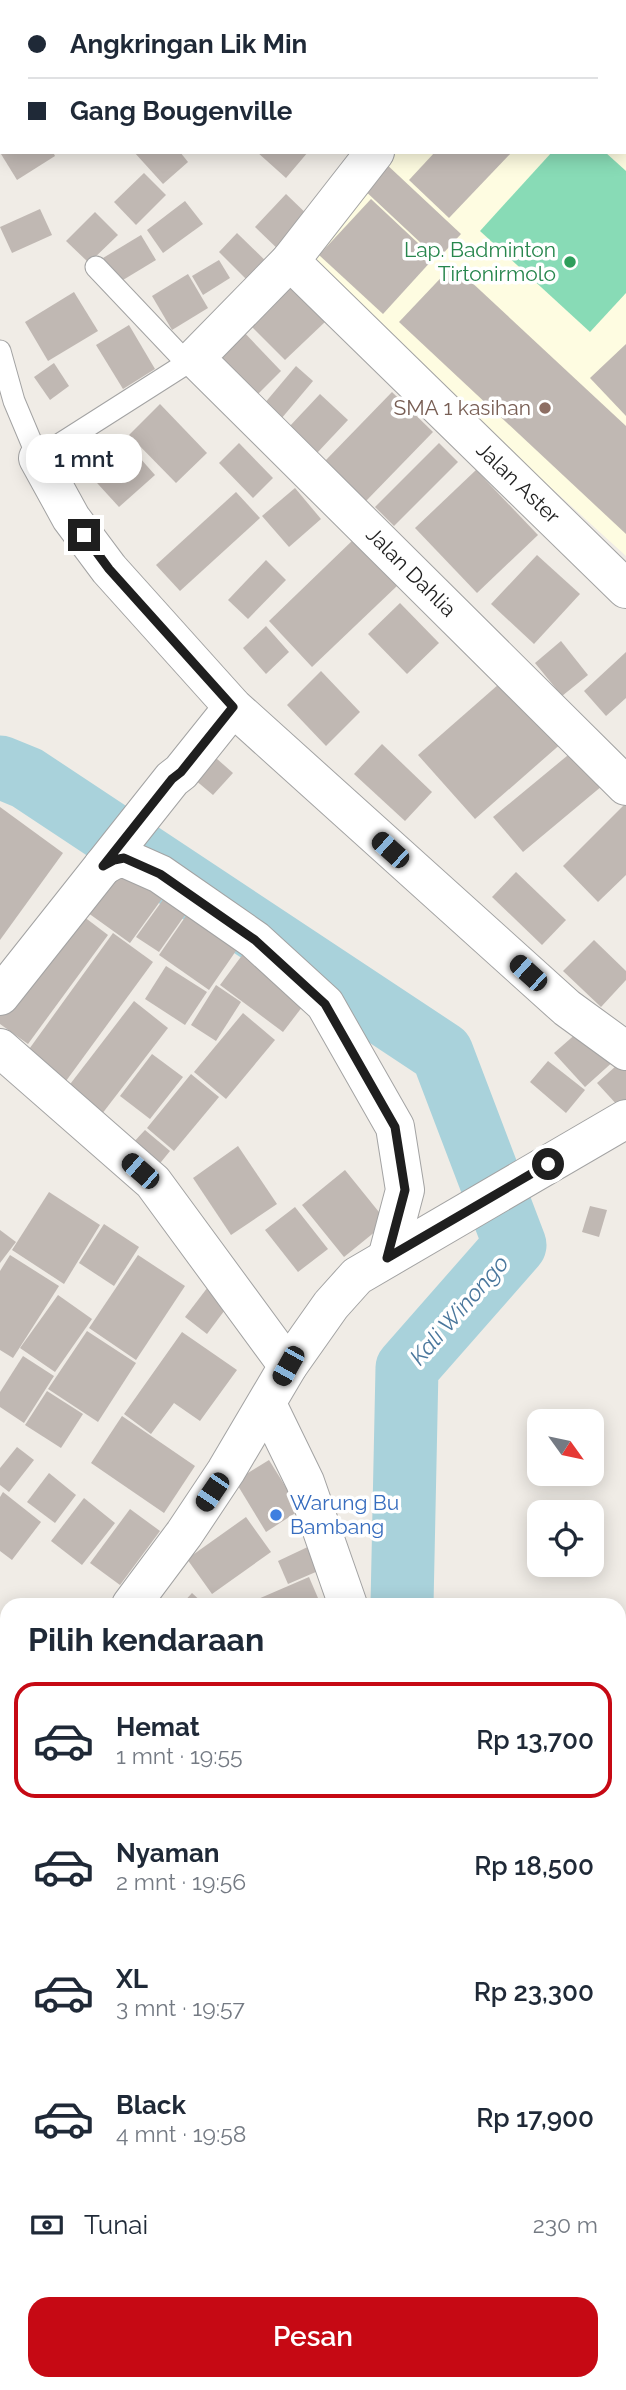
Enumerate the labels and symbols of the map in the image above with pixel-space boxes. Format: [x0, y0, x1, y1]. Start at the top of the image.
place label: Lap. Badminton Tirtonirmolo [404, 237, 556, 286]
marker: Lap. Badminton Tirtonirmolo [562, 254, 578, 270]
place label: SMA 1 kasihan [393, 395, 531, 420]
marker: SMA 1 kasihan [537, 400, 553, 416]
callout: 1 mnt [26, 434, 142, 482]
street label: Jalan Aster [471, 437, 566, 529]
route end [68, 519, 100, 551]
street label: Jalan Dahlia [361, 522, 461, 622]
car [368, 828, 413, 872]
car [506, 951, 551, 995]
route start [532, 1148, 564, 1180]
car [118, 1149, 163, 1193]
water label: Kali Winongo [404, 1249, 514, 1370]
car [269, 1343, 308, 1389]
north arrow [527, 1409, 604, 1486]
car [192, 1469, 233, 1515]
place label: Warung Bu Bambang [290, 1490, 399, 1539]
marker: Warung Bu Bambang [268, 1507, 284, 1523]

